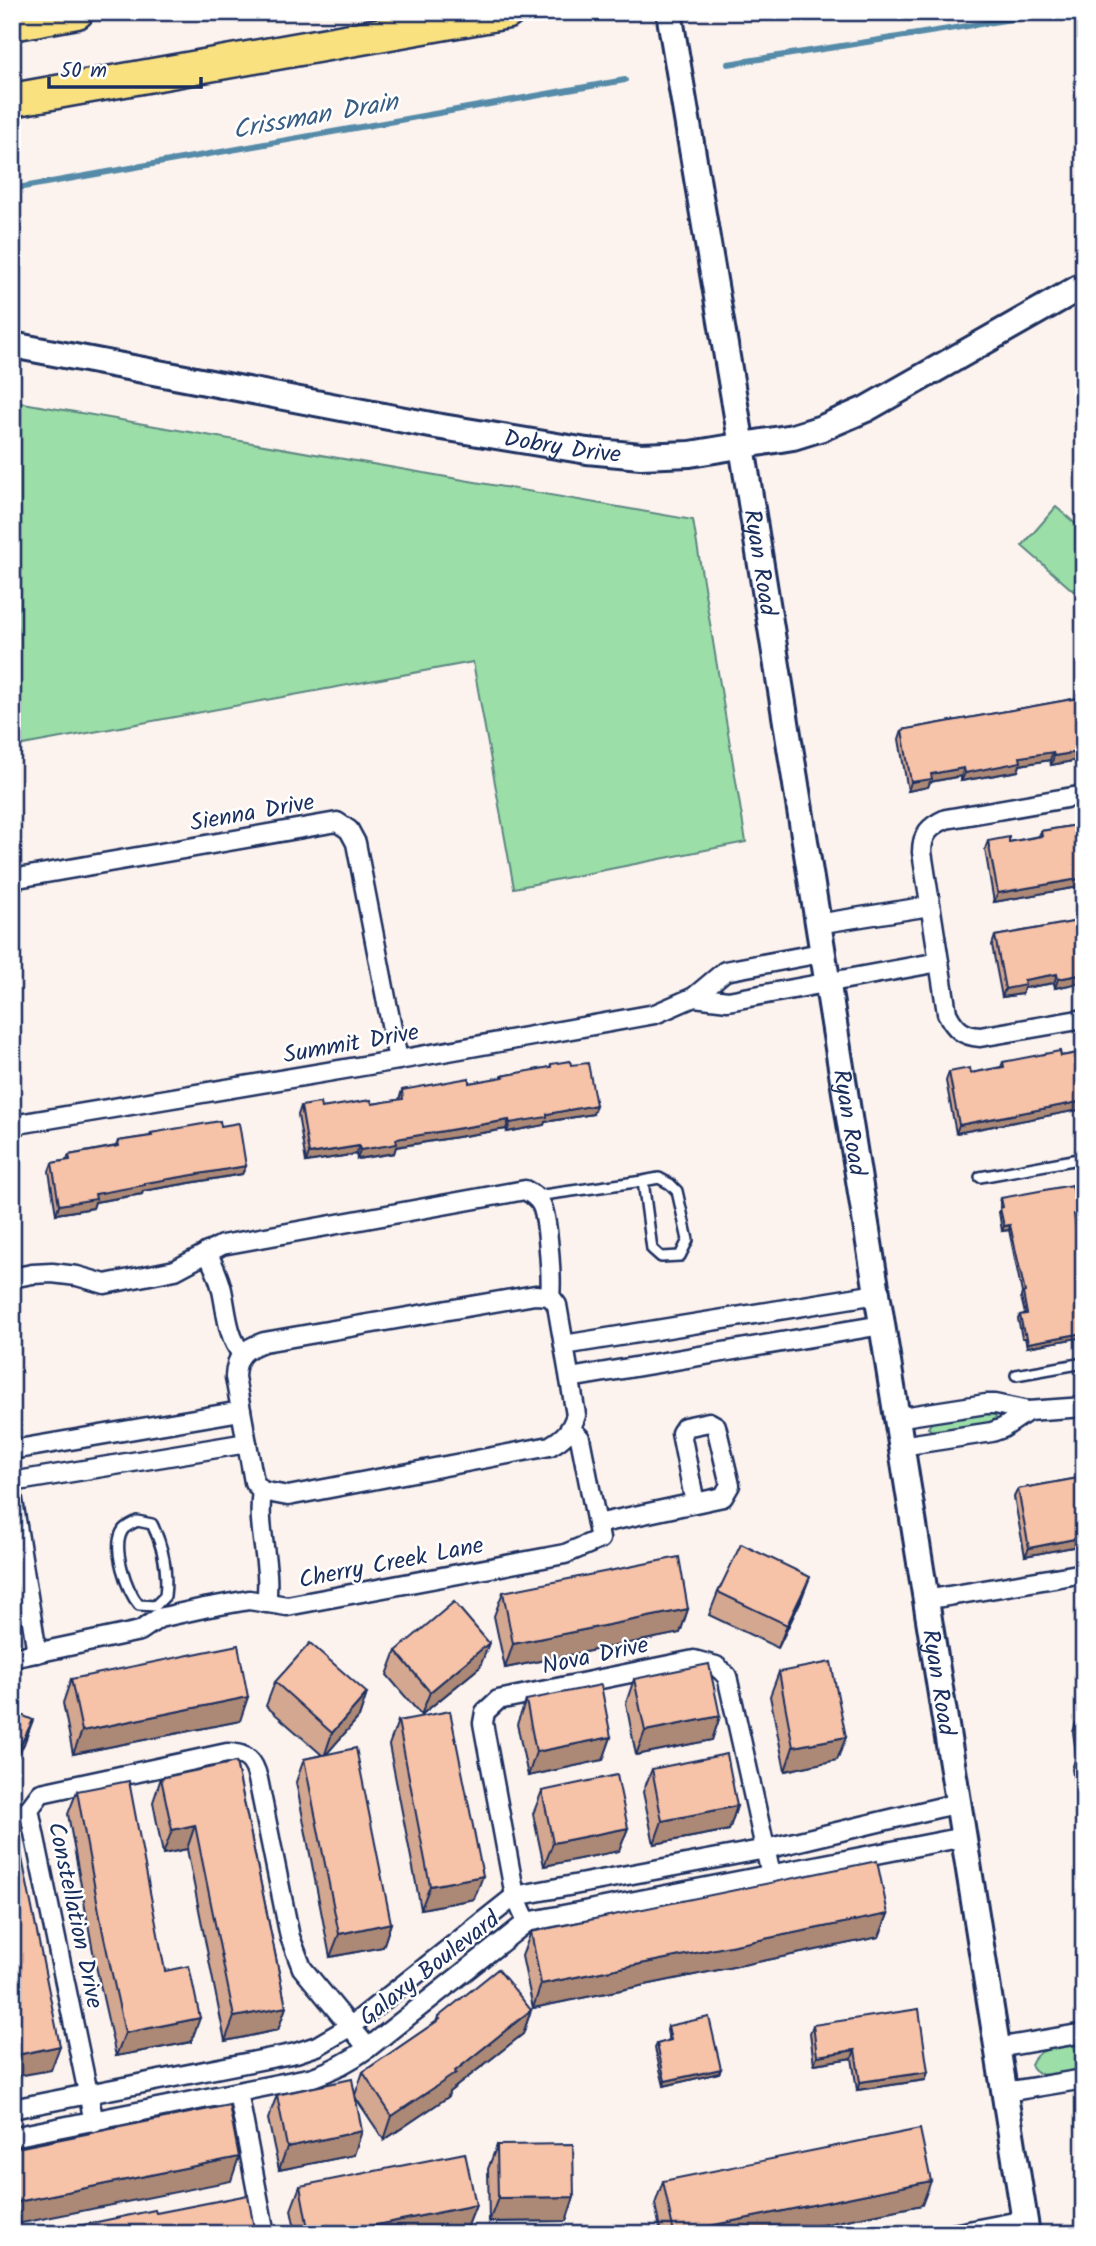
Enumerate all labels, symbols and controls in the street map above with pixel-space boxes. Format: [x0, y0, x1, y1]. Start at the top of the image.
scale bar [49, 46, 201, 90]
text: 50 m [60, 55, 107, 88]
water label: Crissman Drain [229, 81, 403, 152]
street label: Dobry Drive [501, 420, 623, 475]
street label: Ryan Road [731, 507, 787, 620]
street label: Sienna Drive [187, 783, 318, 844]
street label: Summit Drive [280, 1013, 422, 1076]
street label: Ryan Road [821, 1067, 876, 1180]
street label: Cherry Creek Lane [296, 1526, 487, 1601]
street label: Nova Drive [538, 1626, 652, 1687]
street label: Ryan Road [910, 1627, 965, 1740]
street label: Constellation Drive [36, 1818, 113, 2012]
street label: Galaxy Boulevard [351, 1901, 510, 2037]

